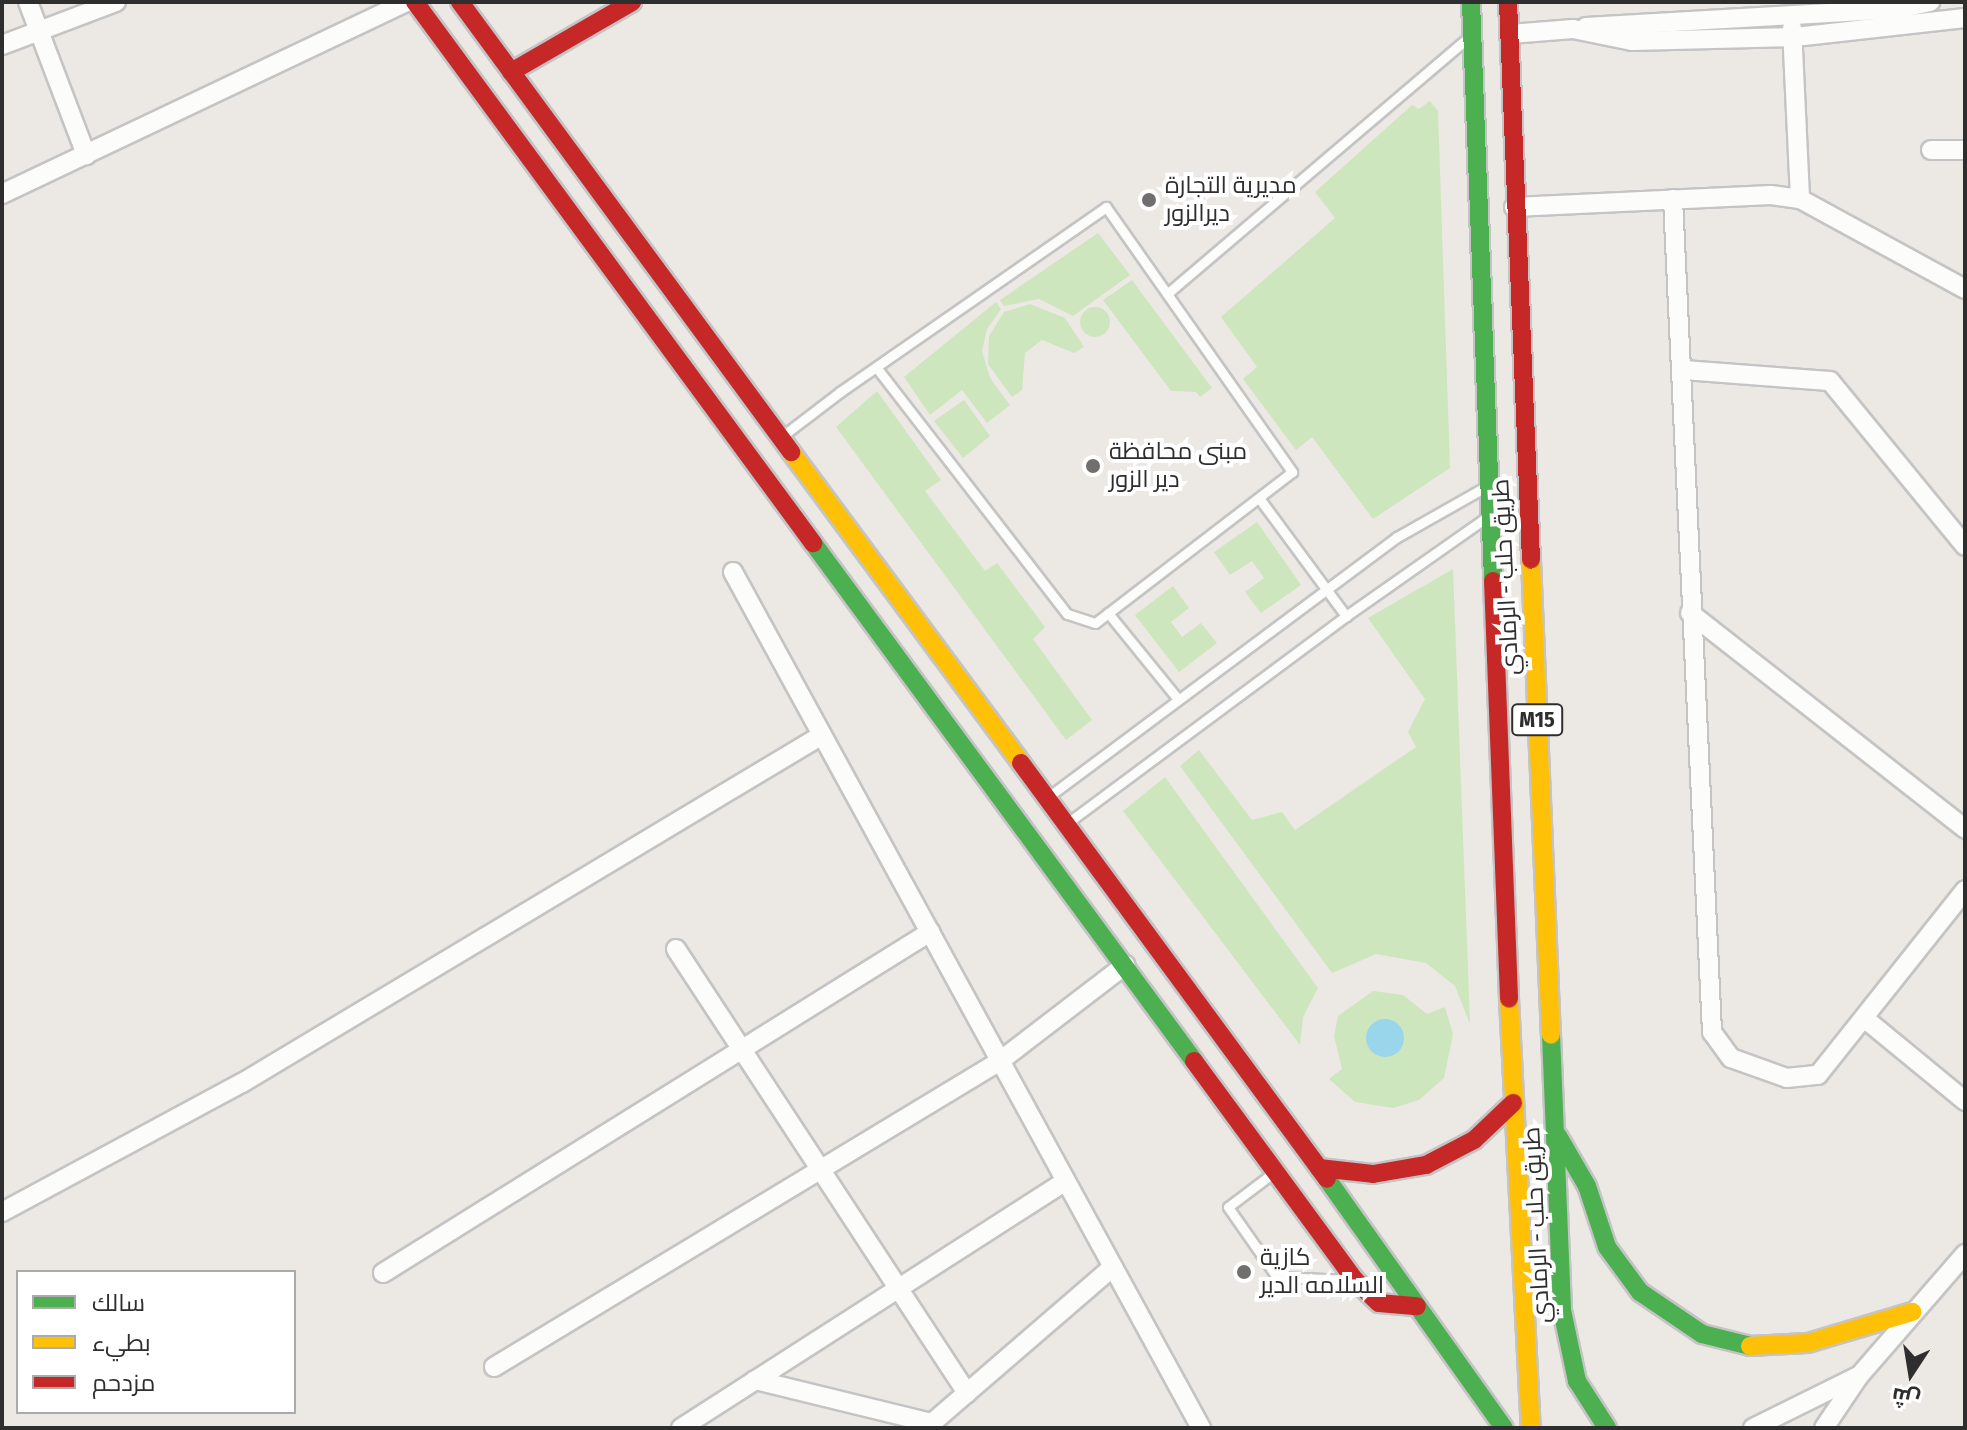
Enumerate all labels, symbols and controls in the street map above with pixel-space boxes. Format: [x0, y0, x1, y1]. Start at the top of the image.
place label: مديرية التجارة ديرالزور [1165, 172, 1297, 228]
marker: مديرية التجارة ديرالزور [1140, 191, 1158, 209]
place label: مبنى محافظة دير الزور [1109, 438, 1247, 494]
marker: مبنى محافظة دير الزور [1084, 457, 1102, 475]
street label: طريق حلب - الرمادي [1486, 478, 1526, 676]
road number: M15 [1511, 702, 1563, 738]
street label: طريق حلب - الرمادي [1517, 1126, 1557, 1324]
place label: كازية السلامه الدير [1260, 1244, 1384, 1300]
marker: كازية السلامه الدير [1235, 1263, 1253, 1281]
legend [16, 1270, 296, 1414]
text: سالك [92, 1289, 145, 1317]
text: بطيء [92, 1329, 151, 1357]
north arrow [1871, 1334, 1951, 1414]
text: مزدحم [92, 1369, 155, 1397]
text: ش [1889, 1382, 1923, 1414]

